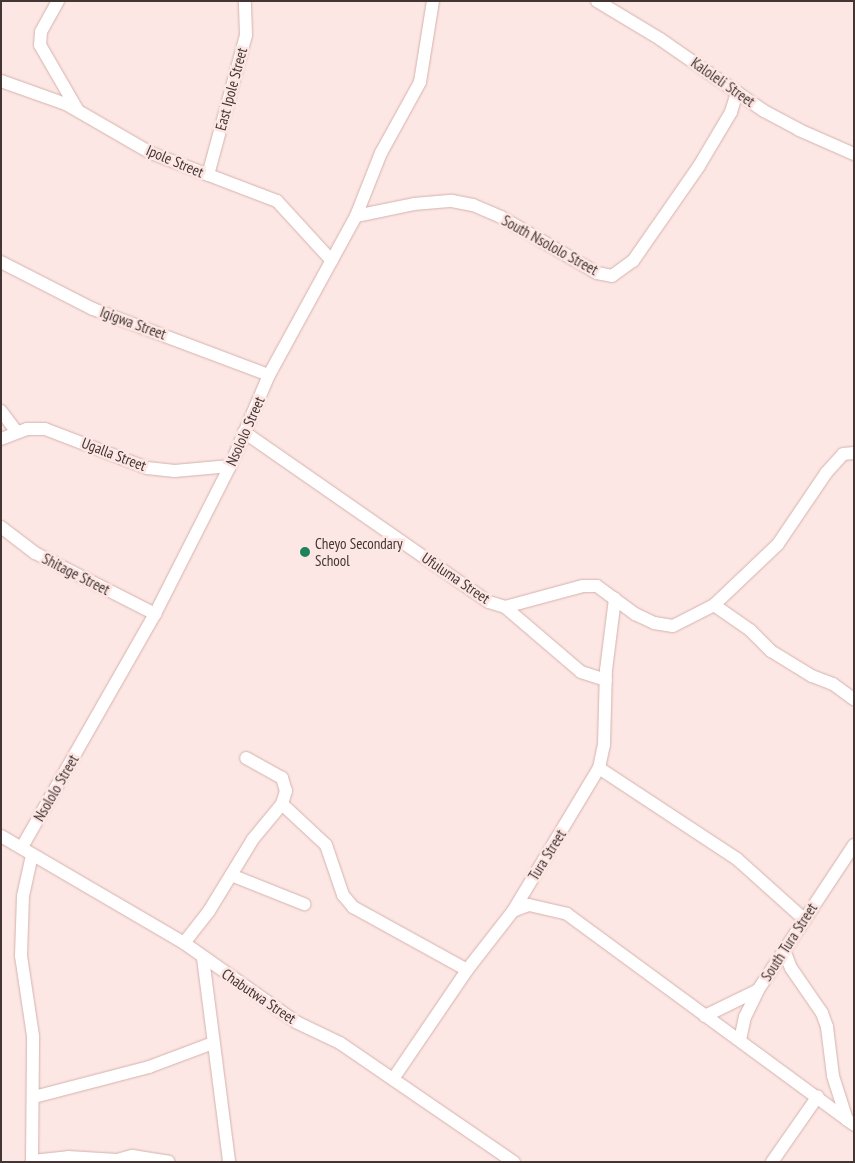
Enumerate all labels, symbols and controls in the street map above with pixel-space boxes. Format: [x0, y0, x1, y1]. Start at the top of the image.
street label: East Ipole Street [211, 46, 251, 132]
street label: Kaloleli Street [688, 53, 758, 111]
street label: Ipole Street [144, 141, 206, 181]
street label: South Nsololo Street [499, 211, 601, 279]
street label: Igigwa Street [98, 303, 168, 343]
street label: Nsololo Street [222, 394, 268, 468]
street label: Ugalla Street [79, 434, 149, 474]
place label: Cheyo Secondary School [315, 534, 403, 569]
marker: Cheyo Secondary School [299, 546, 311, 558]
street label: Shitage Street [39, 549, 113, 599]
street label: Ufuluma Street [419, 549, 493, 607]
street label: Nsololo Street [30, 752, 82, 824]
street label: Tura Street [524, 826, 570, 884]
street label: South Tura Street [757, 900, 821, 984]
street label: Chabutwa Street [218, 965, 300, 1027]

